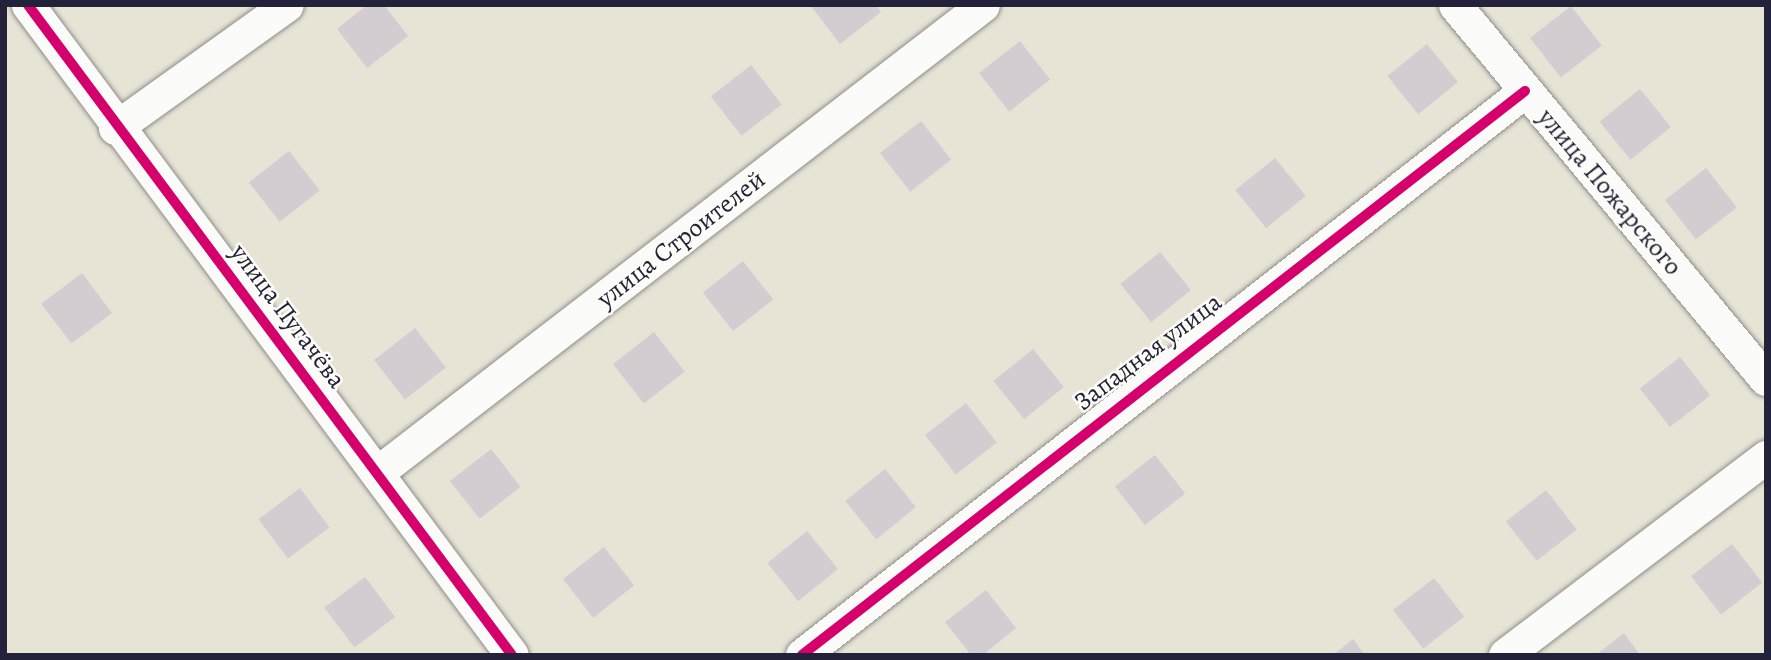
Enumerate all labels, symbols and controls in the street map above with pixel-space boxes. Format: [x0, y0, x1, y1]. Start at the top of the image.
street label: улица Пожарского [1531, 102, 1689, 282]
street label: улица Строителей [591, 164, 771, 314]
street label: улица Пугачёва [224, 238, 352, 394]
street label: Западная улица [1068, 286, 1228, 418]

